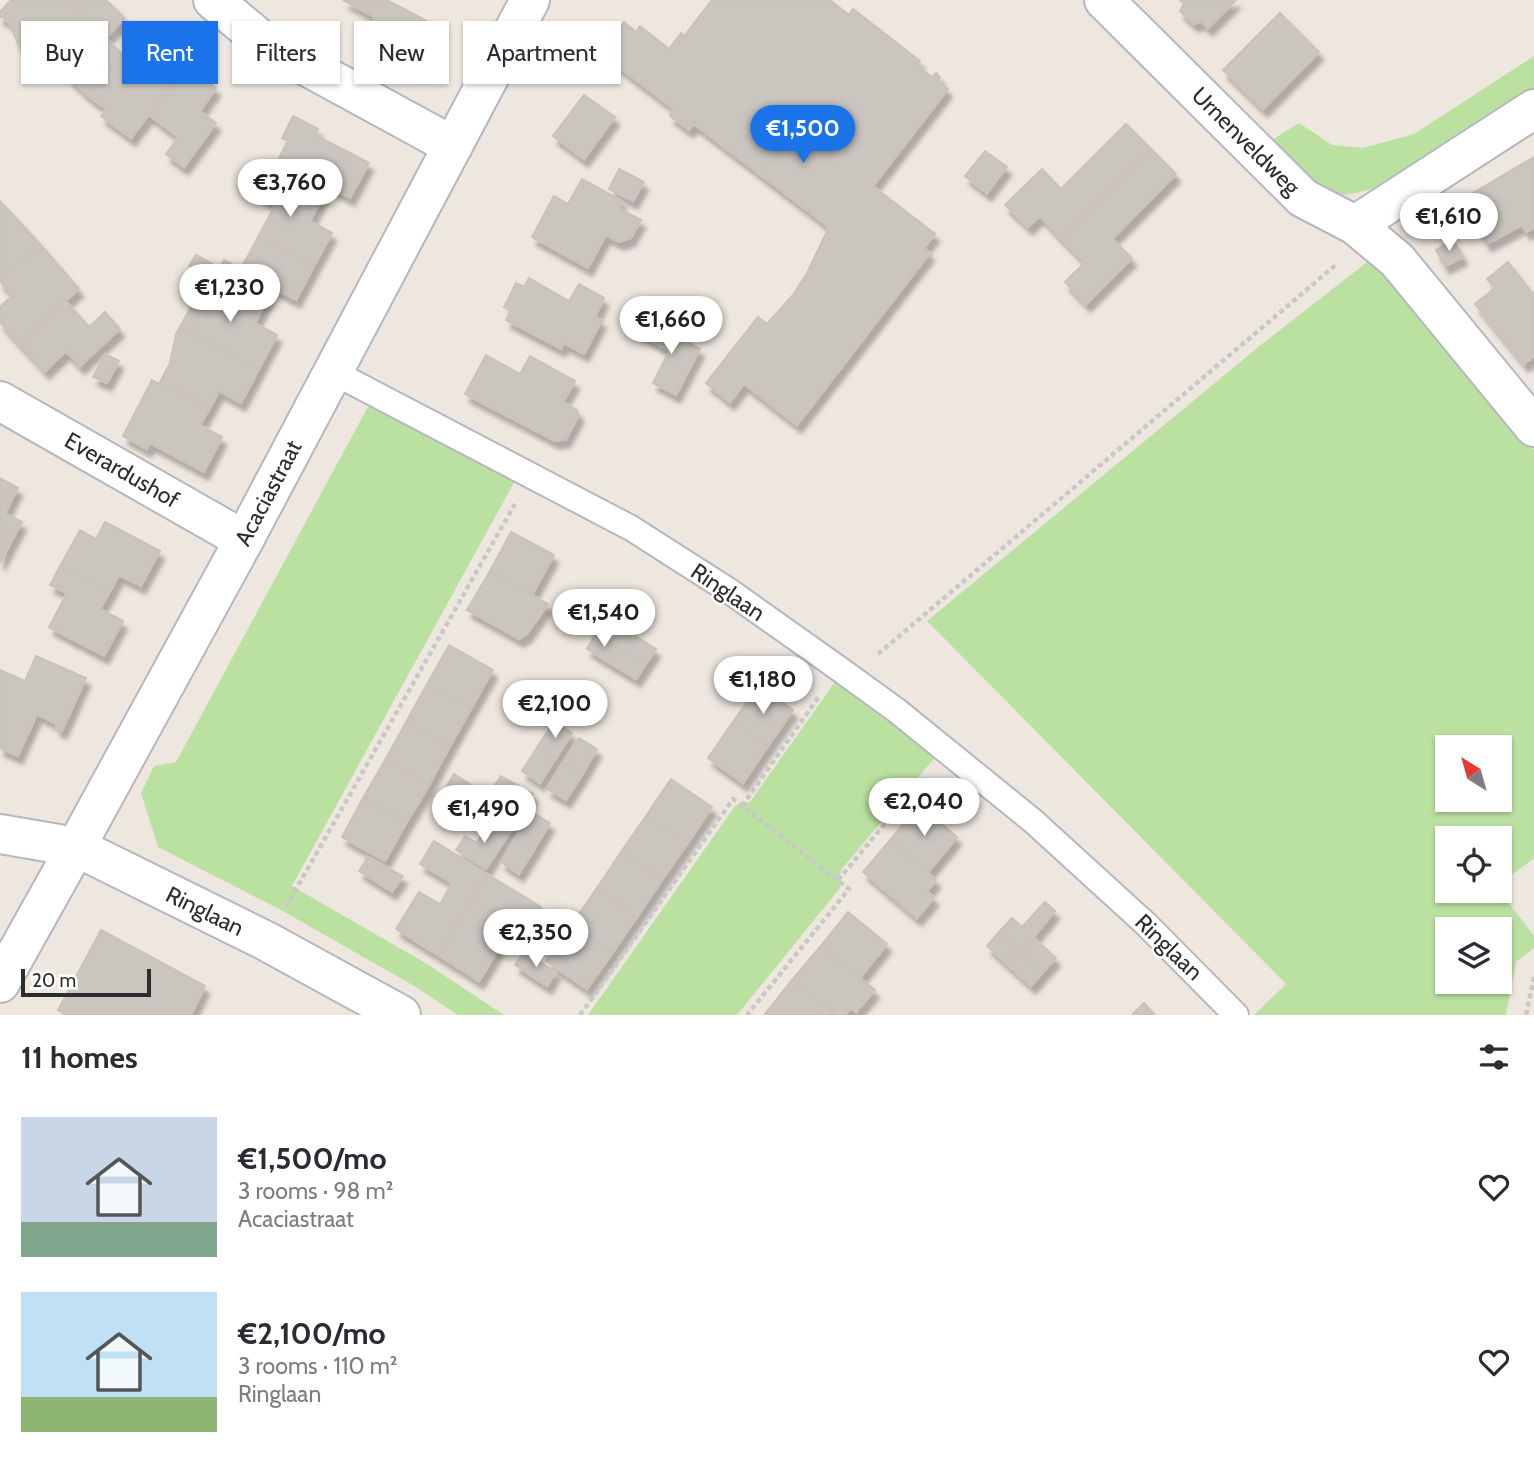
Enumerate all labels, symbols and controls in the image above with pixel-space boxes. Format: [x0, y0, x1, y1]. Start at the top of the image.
chip: Buy [21, 21, 108, 84]
chip: Rent [122, 21, 218, 84]
chip: Filters [232, 21, 340, 84]
chip: New [354, 21, 449, 84]
chip: Apartment [463, 21, 621, 84]
street label: Urnenveldweg [1186, 81, 1306, 201]
pin: €1,500 [746, 106, 860, 165]
text: €1,500 [766, 114, 840, 142]
pin: €3,760 [233, 160, 347, 219]
text: €3,760 [254, 168, 326, 196]
pin: €1,610 [1392, 194, 1506, 253]
text: €1,610 [1416, 202, 1482, 230]
pin: €1,230 [173, 264, 287, 324]
text: €1,230 [195, 273, 265, 301]
pin: €1,660 [614, 296, 728, 356]
text: €1,660 [636, 305, 706, 333]
street label: Everardushof [60, 426, 184, 514]
street label: Acaciastraat [228, 435, 308, 551]
street label: Ringlaan [686, 557, 770, 627]
pin: €1,540 [547, 590, 661, 649]
text: €1,540 [568, 598, 640, 626]
pin: €1,180 [706, 656, 820, 716]
text: €1,180 [730, 665, 796, 693]
pin: €2,100 [498, 680, 612, 740]
text: €2,100 [519, 689, 591, 717]
north arrow [1435, 735, 1512, 812]
map controls [1435, 735, 1512, 994]
pin: €2,040 [867, 778, 981, 838]
pin: €1,490 [427, 786, 541, 845]
text: €2,040 [885, 787, 963, 815]
text: €1,490 [448, 794, 520, 822]
button: locate [1435, 826, 1512, 903]
street label: Ringlaan [161, 880, 249, 942]
street label: Ringlaan [1129, 908, 1209, 986]
pin: €2,350 [479, 909, 593, 969]
button: layers [1435, 917, 1512, 994]
text: €2,350 [499, 918, 573, 946]
scale bar [21, 966, 150, 998]
text: 20 m [32, 969, 76, 992]
icon: filters [1475, 1038, 1513, 1076]
text: 11 homes [21, 1039, 138, 1076]
text: €1,500/mo [238, 1140, 387, 1177]
icon: home [77, 1145, 161, 1229]
icon: heart [1475, 1168, 1513, 1206]
text: 3 rooms · 98 m² [238, 1177, 393, 1205]
text: Acaciastraat [238, 1205, 354, 1233]
text: €2,100/mo [238, 1315, 386, 1352]
icon: home [77, 1320, 161, 1404]
icon: heart [1475, 1343, 1513, 1381]
text: 3 rooms · 110 m² [238, 1352, 397, 1380]
text: Ringlaan [238, 1380, 321, 1408]

